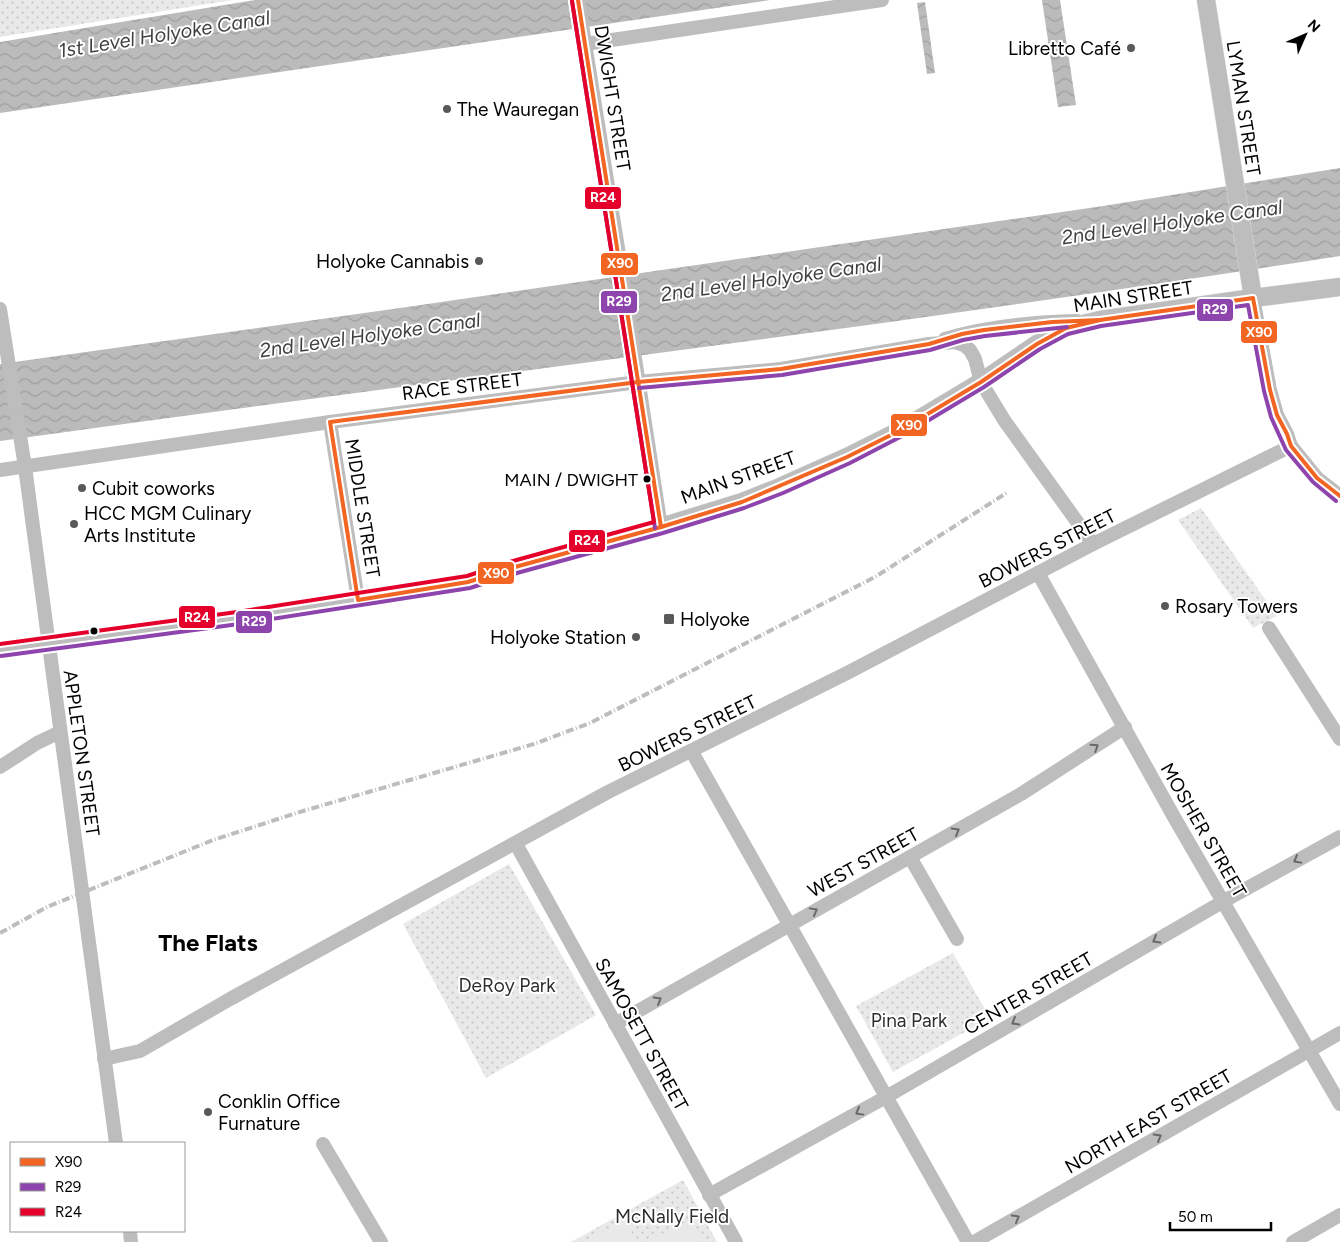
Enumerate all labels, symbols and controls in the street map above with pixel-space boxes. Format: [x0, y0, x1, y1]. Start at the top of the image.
water label: 1st Level Holyoke Canal [56, 5, 272, 63]
north arrow [1280, 10, 1330, 60]
text: N [1304, 16, 1324, 36]
street label: DWIGHT STREET [590, 24, 635, 173]
place label: Libretto Café [1008, 37, 1121, 60]
street label: LYMAN STREET [1221, 39, 1266, 178]
marker: Libretto Café [1125, 42, 1137, 54]
place label: The Wauregan [457, 98, 579, 121]
marker: The Wauregan [441, 103, 453, 115]
line badge: R24 [584, 186, 622, 210]
text: R24 [590, 189, 616, 206]
water label: 2nd Level Holyoke Canal [1060, 195, 1284, 249]
place label: Holyoke Cannabis [316, 250, 469, 273]
line badge: X90 [600, 252, 639, 276]
water label: 2nd Level Holyoke Canal [659, 252, 883, 306]
marker: Holyoke Cannabis [473, 255, 485, 267]
text: X90 [607, 255, 633, 272]
street label: MAIN STREET [1072, 276, 1195, 317]
line badge: R29 [600, 290, 638, 314]
text: R29 [606, 293, 632, 310]
line badge: R29 [1196, 298, 1234, 322]
text: R29 [1202, 301, 1228, 318]
water label: 2nd Level Holyoke Canal [258, 308, 482, 362]
line badge: X90 [1240, 320, 1278, 344]
text: X90 [1246, 324, 1272, 341]
street label: RACE STREET [401, 368, 524, 405]
line badge: X90 [890, 413, 928, 437]
text: X90 [896, 417, 922, 434]
street label: MIDDLE STREET [340, 437, 385, 580]
street label: MAIN STREET [678, 446, 799, 509]
place label: MAIN / DWIGHT [504, 469, 638, 491]
marker: MAIN / DWIGHT [642, 474, 652, 484]
place label: Cubit coworks [92, 477, 215, 500]
marker: Cubit coworks [76, 482, 88, 494]
place label: HCC MGM Culinary Arts Institute [84, 502, 251, 547]
street label: BOWERS STREET [975, 504, 1120, 593]
marker: HCC MGM Culinary Arts Institute [68, 518, 80, 530]
line badge: R24 [568, 529, 606, 553]
text: R24 [574, 532, 600, 549]
line badge: X90 [477, 561, 515, 585]
text: X90 [483, 565, 509, 582]
place label: Rosary Towers [1175, 595, 1298, 618]
marker: Rosary Towers [1159, 600, 1171, 612]
line badge: R24 [178, 605, 216, 629]
place label: Holyoke [680, 608, 750, 631]
text: R24 [184, 609, 210, 626]
line badge: R29 [235, 610, 273, 634]
marker: Holyoke [662, 612, 676, 626]
text: R29 [241, 613, 267, 630]
unlabelled marker [89, 626, 99, 636]
place label: Holyoke Station [490, 626, 626, 649]
marker: Holyoke Station [630, 631, 642, 643]
street label: APPLETON STREET [58, 668, 105, 838]
street label: BOWERS STREET [614, 690, 761, 777]
one-way arrow [1089, 743, 1098, 753]
street label: MOSHER STREET [1156, 759, 1252, 902]
street label: WEST STREET [804, 822, 923, 902]
one-way arrow [950, 827, 959, 837]
one-way arrow [1294, 854, 1303, 864]
one-way arrow [809, 907, 818, 917]
district label: The Flats [158, 928, 258, 957]
one-way arrow [1152, 934, 1161, 944]
street label: CENTER STREET [960, 947, 1097, 1040]
street label: SAMOSETT STREET [590, 954, 693, 1115]
park label: DeRoy Park [459, 974, 556, 997]
one-way arrow [652, 996, 661, 1006]
park label: Pina Park [871, 1009, 948, 1032]
one-way arrow [1012, 1015, 1021, 1025]
street label: NORTH EAST STREET [1061, 1064, 1236, 1179]
place label: Conklin Office Furnature [218, 1090, 340, 1135]
marker: Conklin Office Furnature [202, 1106, 214, 1118]
one-way arrow [856, 1106, 865, 1116]
one-way arrow [1152, 1133, 1161, 1143]
legend [10, 1142, 185, 1232]
text: X90 [55, 1153, 82, 1171]
text: R29 [55, 1178, 81, 1196]
scale bar [1170, 1200, 1271, 1232]
text: R24 [55, 1203, 82, 1221]
park label: McNally Field [615, 1205, 729, 1228]
text: 50 m [1178, 1208, 1213, 1226]
one-way arrow [1011, 1214, 1020, 1224]

